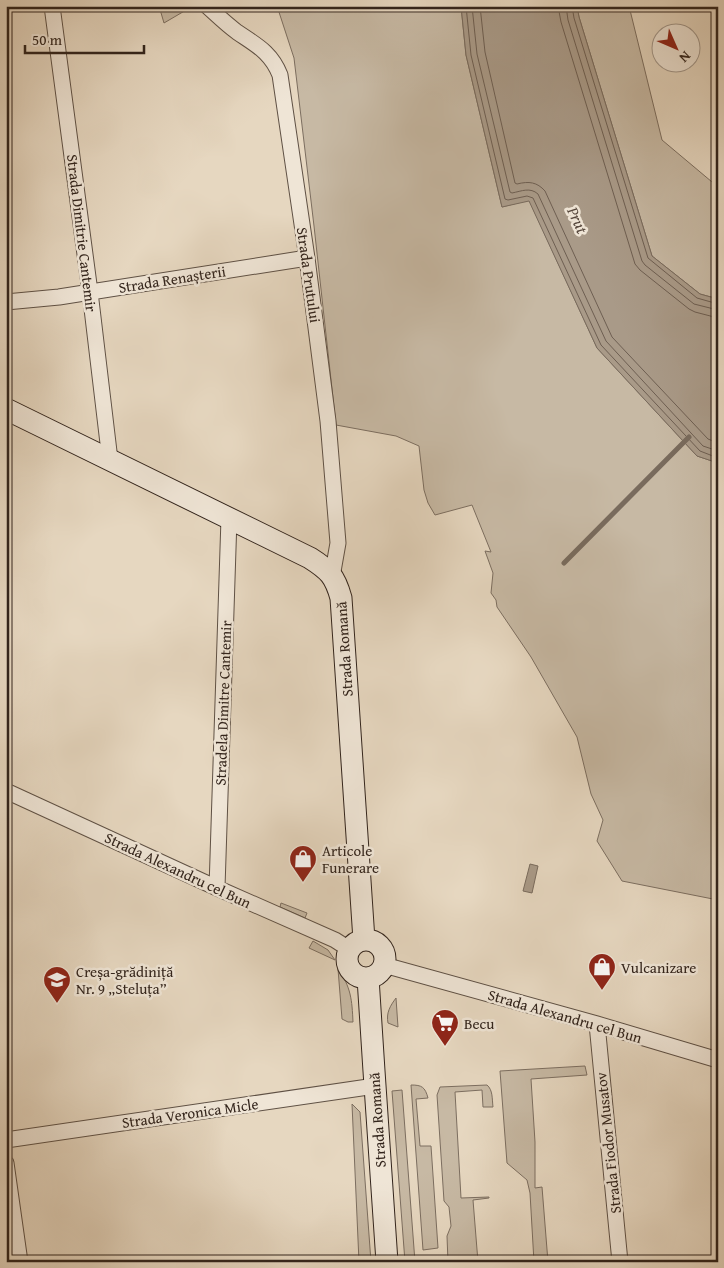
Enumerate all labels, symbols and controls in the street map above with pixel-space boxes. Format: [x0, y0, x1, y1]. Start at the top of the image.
scale bar [25, 22, 144, 54]
north arrow [652, 22, 702, 72]
text: 50 m [32, 29, 63, 50]
text: N [674, 47, 696, 68]
street label: Strada Dimitrie Cantemir [62, 153, 102, 313]
water label: Prut [561, 202, 595, 238]
street label: Strada Prutului [292, 226, 326, 324]
street label: Strada Renașterii [117, 260, 227, 298]
street label: Strada Romană [330, 601, 358, 697]
street label: Stradela Dimitre Cantemir [210, 620, 236, 786]
street label: Strada Alexandru cel Bun [101, 827, 255, 913]
place label: Articole Funerare [322, 840, 379, 878]
shop icon: Articole Funerare [288, 844, 318, 883]
shop icon: Vulcanizare [587, 952, 617, 991]
place label: Vulcanizare [621, 957, 696, 978]
place label: Creșa-grădiniță Nr. 9 „Steluța” [76, 961, 173, 999]
school or university icon: Creșa-grădiniță Nr. 9 „Steluța” [42, 965, 72, 1004]
street label: Strada Alexandru cel Bun [486, 984, 645, 1048]
supermarket icon: Becu [430, 1008, 460, 1047]
place label: Becu [464, 1013, 495, 1034]
street label: Strada Fiodor Musatov [590, 1071, 626, 1215]
street label: Strada Romană [363, 1072, 391, 1168]
street label: Strada Veronica Micle [120, 1093, 260, 1133]

